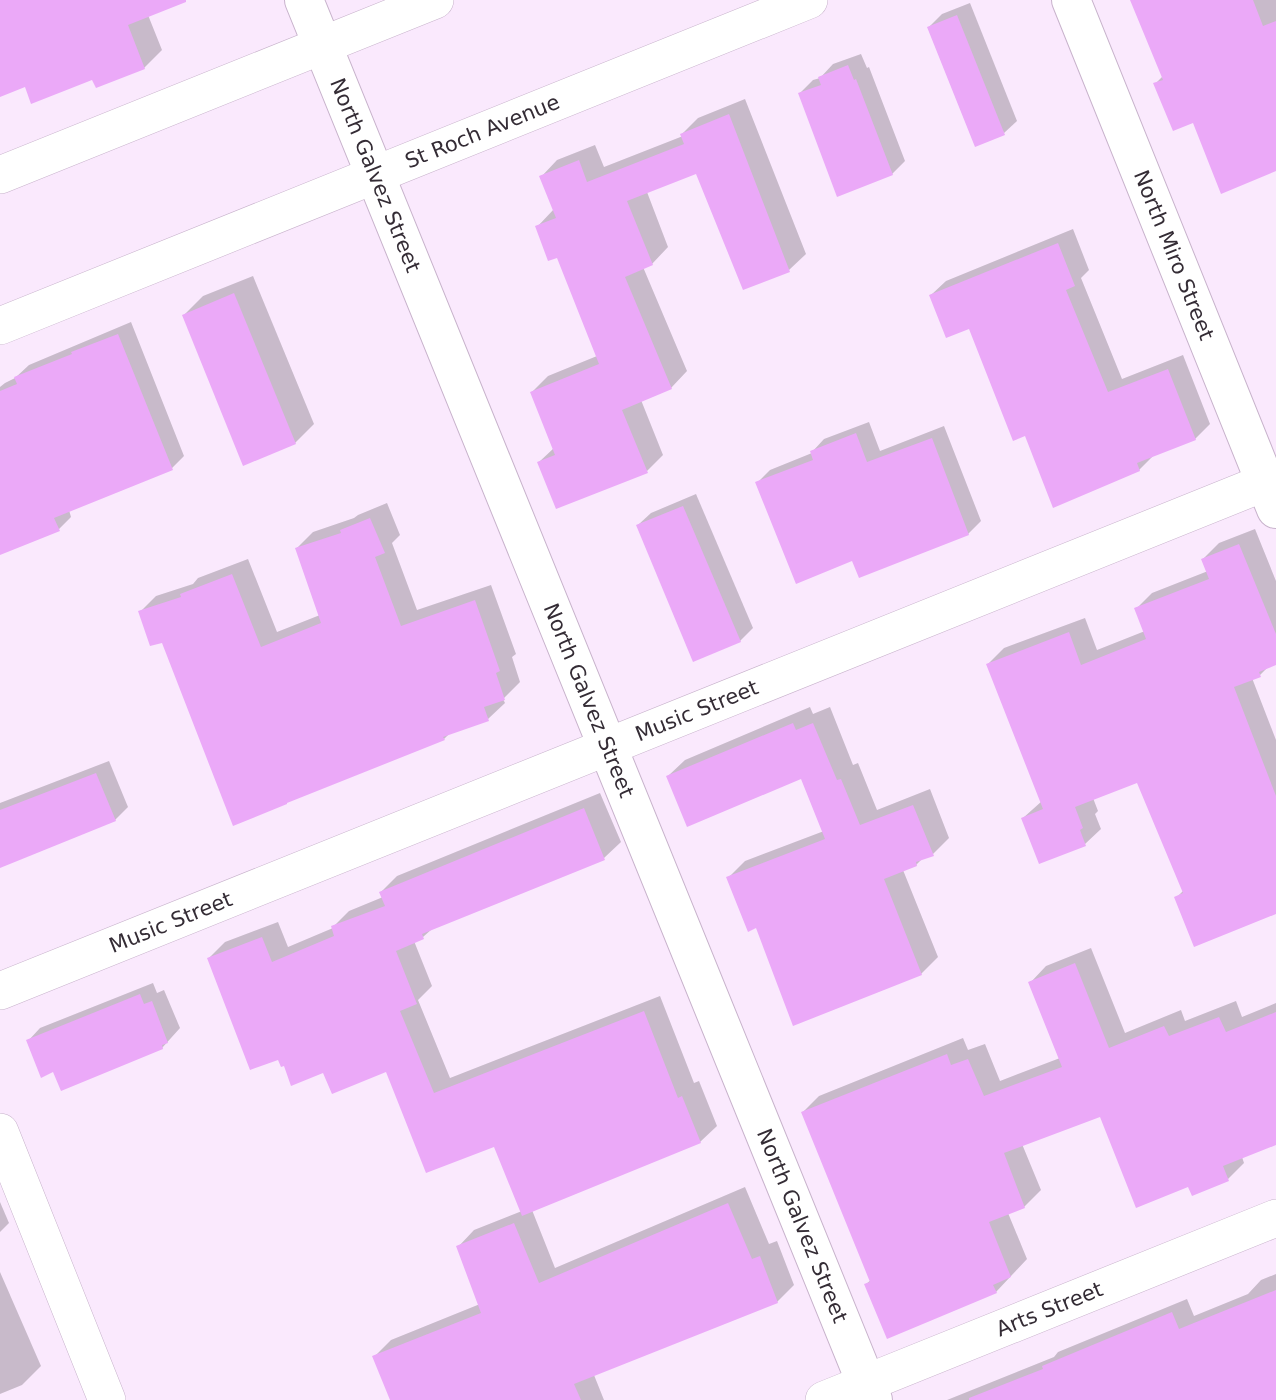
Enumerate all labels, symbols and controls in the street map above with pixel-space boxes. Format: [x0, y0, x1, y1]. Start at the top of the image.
street label: North Galvez Street [325, 75, 425, 276]
street label: St Roch Avenue [402, 90, 563, 173]
street label: North Miro Street [1129, 167, 1219, 344]
street label: North Galvez Street [538, 600, 639, 801]
street label: Music Street [632, 675, 762, 746]
street label: Music Street [106, 887, 236, 958]
street label: North Galvez Street [752, 1125, 852, 1326]
street label: Arts Street [993, 1277, 1106, 1341]

